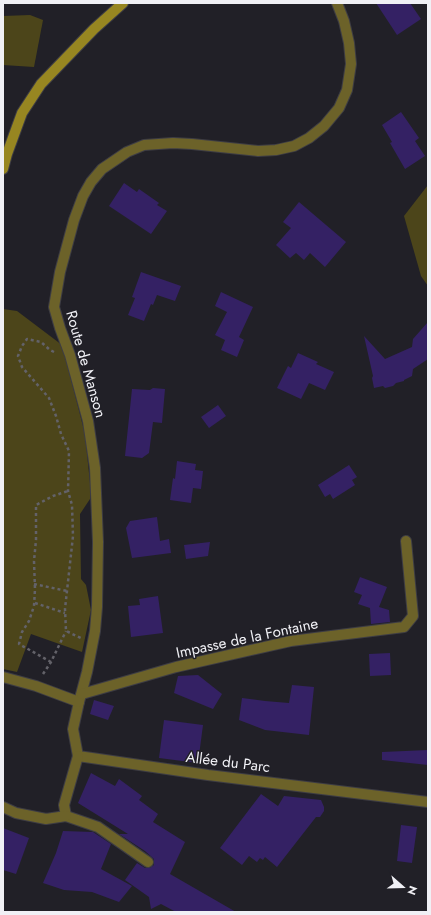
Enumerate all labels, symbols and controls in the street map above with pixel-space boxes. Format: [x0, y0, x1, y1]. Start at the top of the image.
street label: Route de Manson [60, 308, 112, 420]
street label: Impasse de la Fontaine [174, 612, 320, 664]
street label: Allée du Parc [185, 746, 271, 778]
north arrow [383, 867, 423, 907]
text: N [403, 884, 421, 897]

